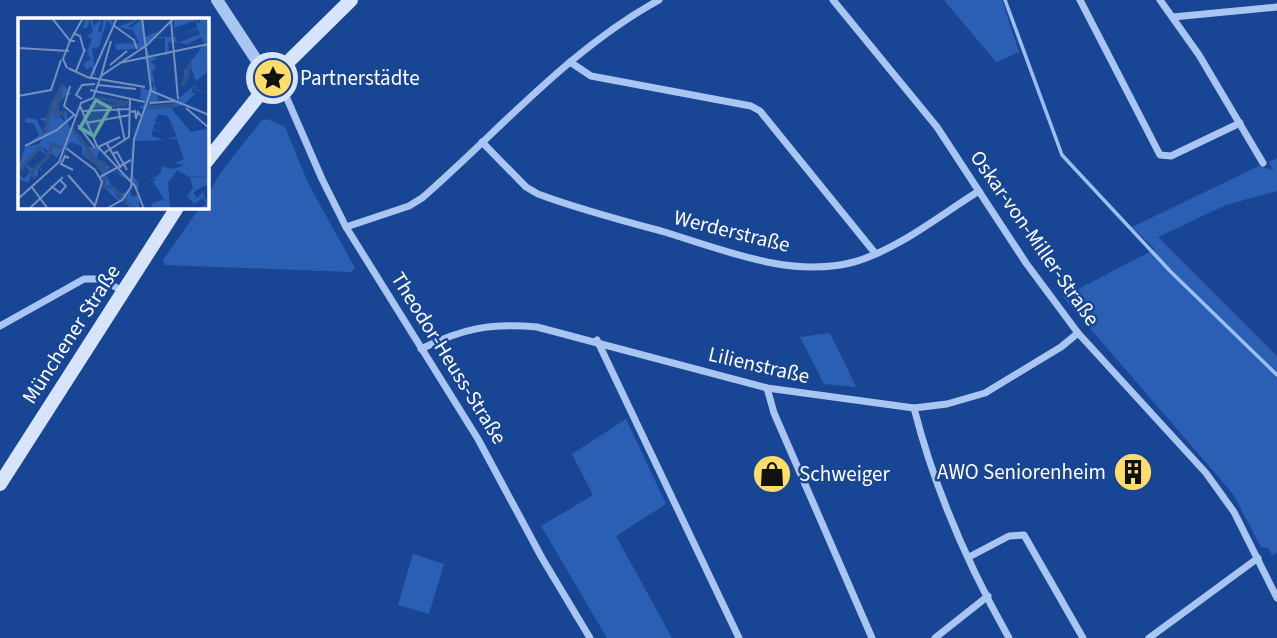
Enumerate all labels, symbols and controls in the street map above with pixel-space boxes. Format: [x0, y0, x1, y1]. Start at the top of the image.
inset map [18, 18, 208, 208]
place icon: Partnerstädte [252, 57, 294, 99]
place label: Partnerstädte [300, 63, 420, 93]
street label: Oskar-von-Miller-Straße [963, 144, 1107, 332]
street label: Werderstraße [671, 202, 793, 260]
street label: Münchener Straße [15, 258, 127, 410]
street label: Theodor-Heuss-Straße [384, 266, 514, 450]
street label: Lilienstraße [705, 339, 813, 391]
building icon: AWO Seniorenheim [1112, 451, 1154, 493]
shop icon: Schweiger [751, 453, 793, 495]
place label: AWO Seniorenheim [937, 457, 1106, 487]
place label: Schweiger [799, 459, 891, 489]

